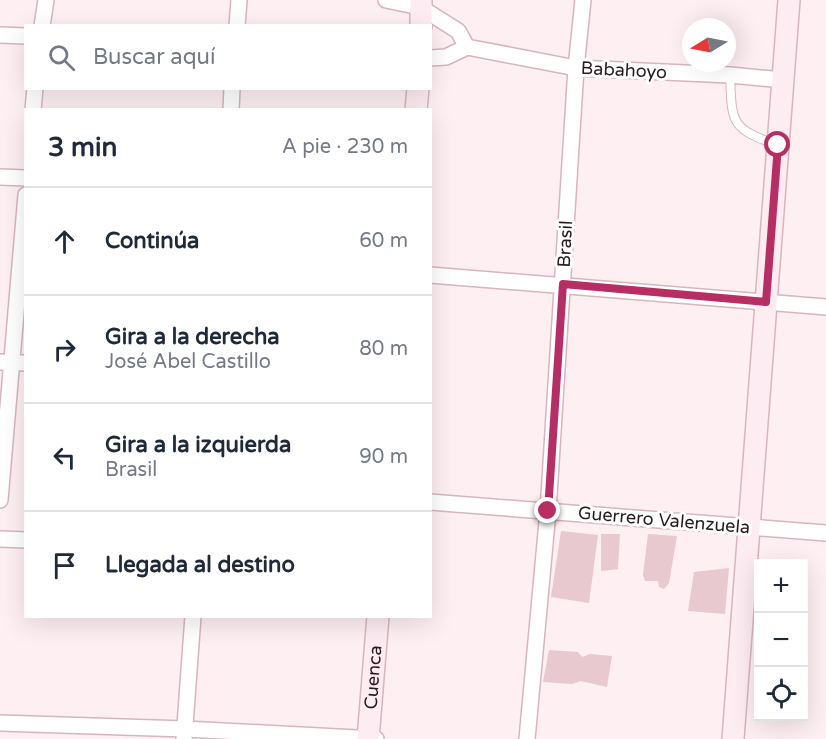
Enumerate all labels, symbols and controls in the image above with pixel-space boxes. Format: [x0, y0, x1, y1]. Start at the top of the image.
north arrow [682, 18, 736, 72]
search box [24, 24, 432, 90]
icon: search [45, 41, 78, 74]
text: Buscar aquí [93, 44, 215, 70]
street label: Babahoyo [580, 57, 668, 83]
route start [764, 131, 790, 157]
text: 3 min [48, 132, 117, 163]
text: A pie · 230 m [282, 135, 408, 159]
street label: Brasil [553, 220, 577, 268]
icon: ahead [48, 225, 81, 258]
text: Continúa [105, 228, 199, 254]
text: 60 m [359, 229, 408, 253]
text: Gira a la derecha [105, 324, 280, 350]
icon: right [48, 333, 81, 366]
text: 80 m [359, 337, 408, 361]
text: José Abel Castillo [105, 350, 271, 374]
text: Gira a la izquierda [105, 432, 291, 458]
icon: left [48, 441, 81, 474]
text: 90 m [359, 445, 408, 469]
text: Brasil [105, 458, 157, 482]
route end [534, 497, 560, 523]
street label: Guerrero Valenzuela [577, 502, 751, 538]
icon: arrive [48, 549, 81, 582]
text: Llegada al destino [105, 552, 295, 578]
map controls [754, 559, 808, 721]
button: + [754, 559, 808, 613]
button: − [754, 613, 808, 667]
street label: Cuenca [359, 644, 387, 710]
button: locate [754, 667, 808, 721]

